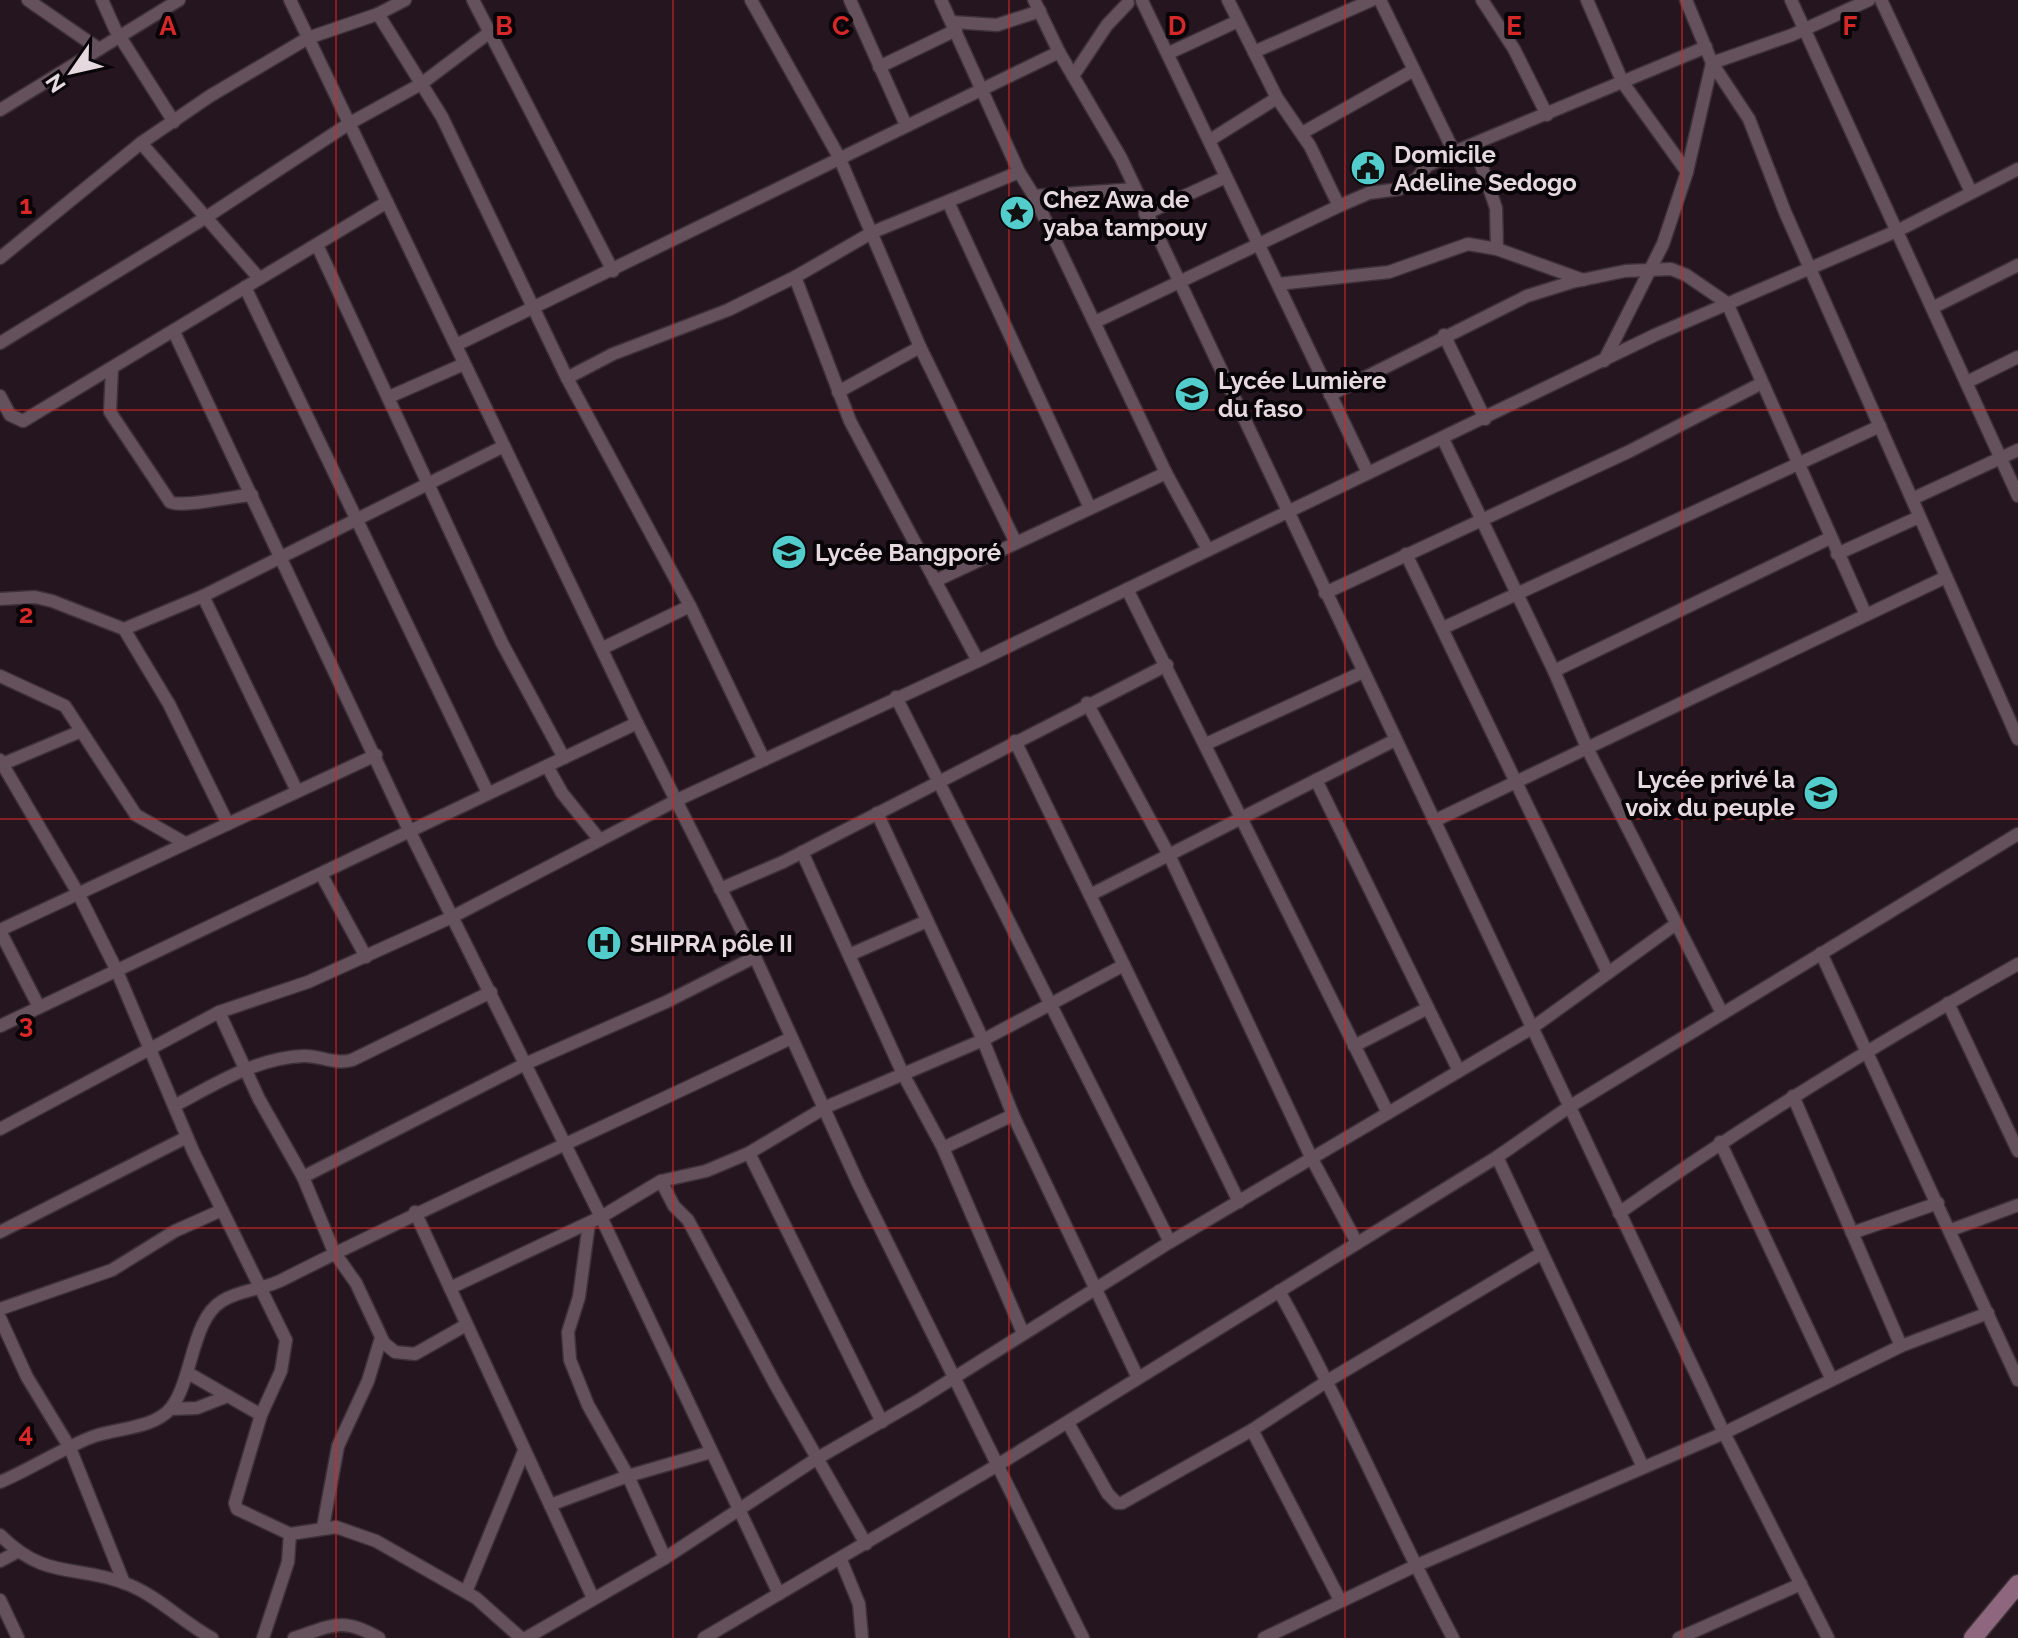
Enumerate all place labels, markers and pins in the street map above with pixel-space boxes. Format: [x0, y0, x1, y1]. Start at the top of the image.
place label: Domicile Adeline Sedogo [1394, 140, 1577, 197]
public building icon: Domicile Adeline Sedogo [1349, 149, 1387, 187]
place label: Chez Awa de yaba tampouy [1043, 185, 1208, 242]
place icon: Chez Awa de yaba tampouy [998, 194, 1036, 232]
place label: Lycée Lumière du faso [1218, 366, 1386, 423]
school or university icon: Lycée Lumière du faso [1173, 375, 1211, 413]
school or university icon: Lycée Bangporé [770, 533, 808, 571]
place label: Lycée Bangporé [815, 538, 1001, 567]
place label: Lycée privé la voix du peuple [1625, 765, 1795, 822]
school or university icon: Lycée privé la voix du peuple [1802, 774, 1840, 812]
hospital icon: SHIPRA pôle II [585, 924, 623, 962]
place label: SHIPRA pôle II [630, 929, 793, 958]

